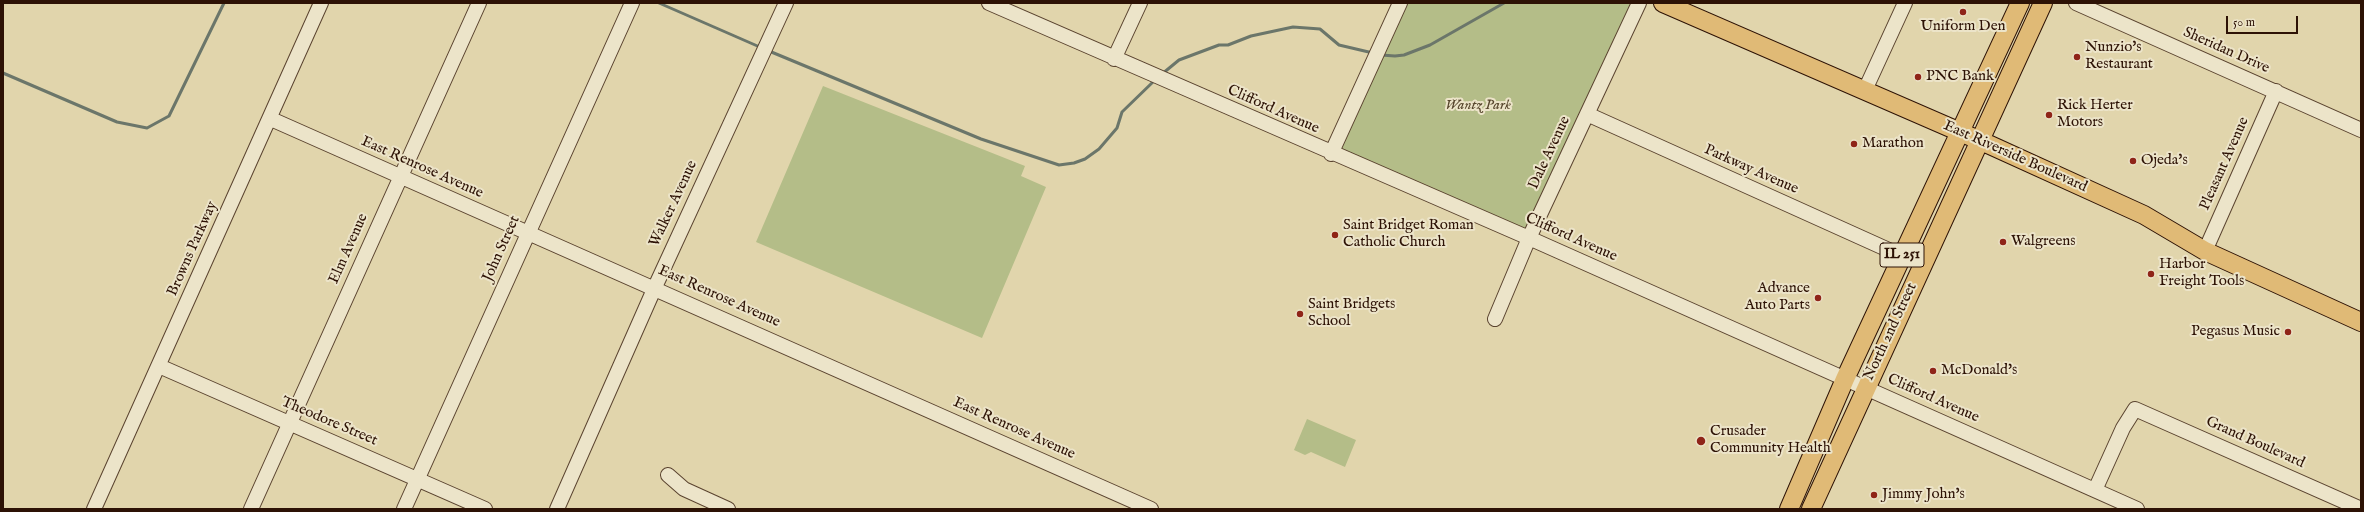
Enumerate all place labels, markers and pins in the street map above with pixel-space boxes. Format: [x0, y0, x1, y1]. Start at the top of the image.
marker: Uniform Den [1958, 7, 1968, 17]
place label: Uniform Den [1920, 18, 2006, 36]
place label: Nunzio's Restaurant [2085, 39, 2153, 74]
marker: Nunzio's Restaurant [2072, 52, 2082, 62]
place label: PNC Bank [1926, 68, 1994, 86]
marker: PNC Bank [1913, 72, 1923, 82]
place label: Rick Herter Motors [2057, 97, 2133, 132]
marker: Rick Herter Motors [2044, 110, 2054, 120]
place label: Marathon [1862, 135, 1924, 153]
marker: Marathon [1849, 139, 1859, 149]
place label: Ojeda's [2141, 152, 2188, 170]
marker: Ojeda's [2128, 156, 2138, 166]
place label: Saint Bridget Roman Catholic Church [1343, 217, 1474, 252]
marker: Saint Bridget Roman Catholic Church [1330, 230, 1340, 240]
place label: Walgreens [2011, 233, 2076, 251]
marker: Walgreens [1998, 237, 2008, 247]
place label: Harbor Freight Tools [2159, 256, 2244, 291]
marker: Harbor Freight Tools [2146, 269, 2156, 279]
place label: Advance Auto Parts [1745, 280, 1810, 315]
marker: Advance Auto Parts [1813, 293, 1823, 303]
place label: Saint Bridgets School [1308, 296, 1395, 331]
marker: Saint Bridgets School [1295, 309, 1305, 319]
place label: Pegasus Music [2191, 323, 2280, 341]
marker: Pegasus Music [2283, 327, 2293, 337]
place label: McDonald's [1941, 362, 2017, 380]
marker: McDonald's [1928, 366, 1938, 376]
place label: Crusader Community Health [1710, 423, 1831, 458]
marker: Crusader Community Health [1695, 435, 1707, 447]
place label: Jimmy John's [1882, 486, 1965, 504]
marker: Jimmy John's [1869, 490, 1879, 500]

